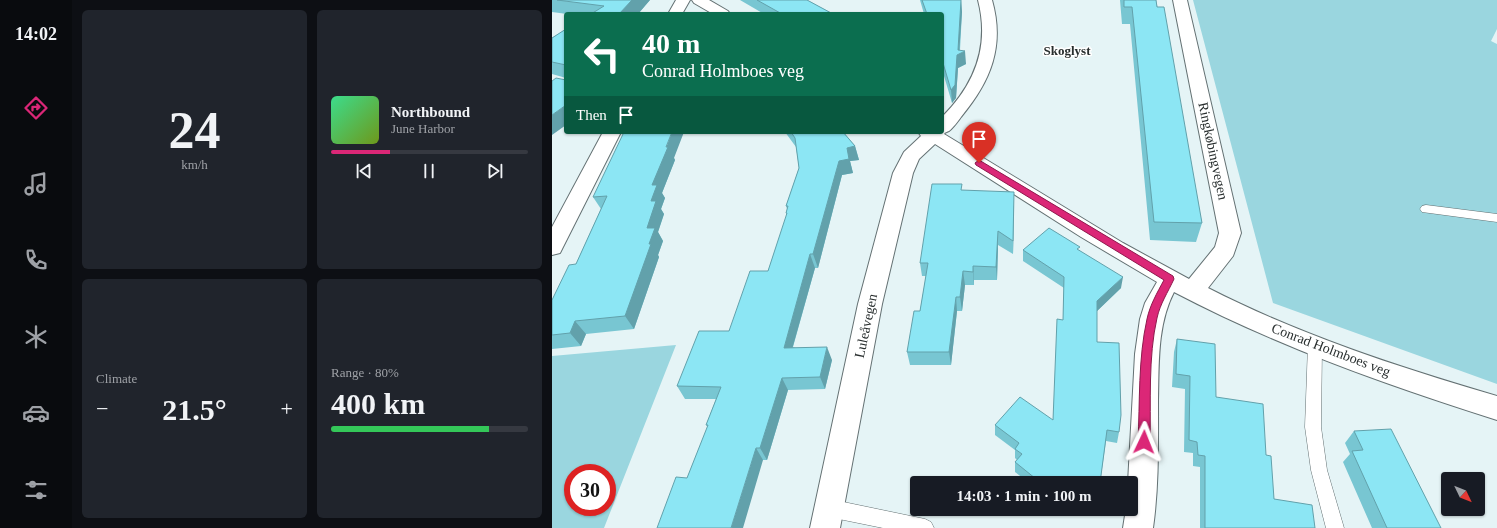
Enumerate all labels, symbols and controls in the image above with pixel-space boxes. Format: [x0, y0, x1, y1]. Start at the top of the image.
text: 14:02 [15, 24, 57, 44]
icon: left [576, 28, 628, 80]
text: 40 m [642, 28, 700, 59]
district label: Skoglyst [1044, 43, 1091, 58]
text: Conrad Holmboes veg [642, 61, 804, 81]
icon: directions [22, 94, 50, 122]
street label: Ringkøbingvegen [1195, 101, 1231, 201]
text: 24 [169, 102, 221, 159]
text: Northbound [391, 104, 470, 120]
icon: arrive [615, 104, 637, 126]
text: Then [576, 107, 607, 123]
text: June Harbor [391, 121, 455, 136]
pin [962, 122, 996, 163]
icon: arrive [968, 128, 990, 150]
text: km/h [181, 157, 208, 172]
icon: previous [353, 160, 375, 182]
icon: pause [418, 160, 440, 182]
icon: next [484, 160, 506, 182]
icon: music [22, 170, 50, 198]
icon: phone [22, 246, 50, 274]
street label: Luleåvegen [852, 293, 880, 359]
street label: Conrad Holmboes veg [1270, 320, 1392, 380]
icon: climate [22, 323, 50, 351]
text: Range · 80% [331, 365, 399, 380]
text: Climate [96, 371, 137, 386]
text: 400 km [331, 387, 425, 420]
text: 21.5° [162, 393, 227, 426]
text: − [96, 396, 108, 421]
text: + [281, 396, 293, 421]
icon: car [22, 399, 50, 427]
position arrow [1123, 421, 1165, 463]
speed limit sign: 30 [564, 464, 616, 516]
north arrow [1441, 472, 1485, 516]
map controls [1441, 472, 1485, 516]
icon: filters [22, 476, 50, 504]
text: 14:03 · 1 min · 100 m [957, 488, 1092, 504]

